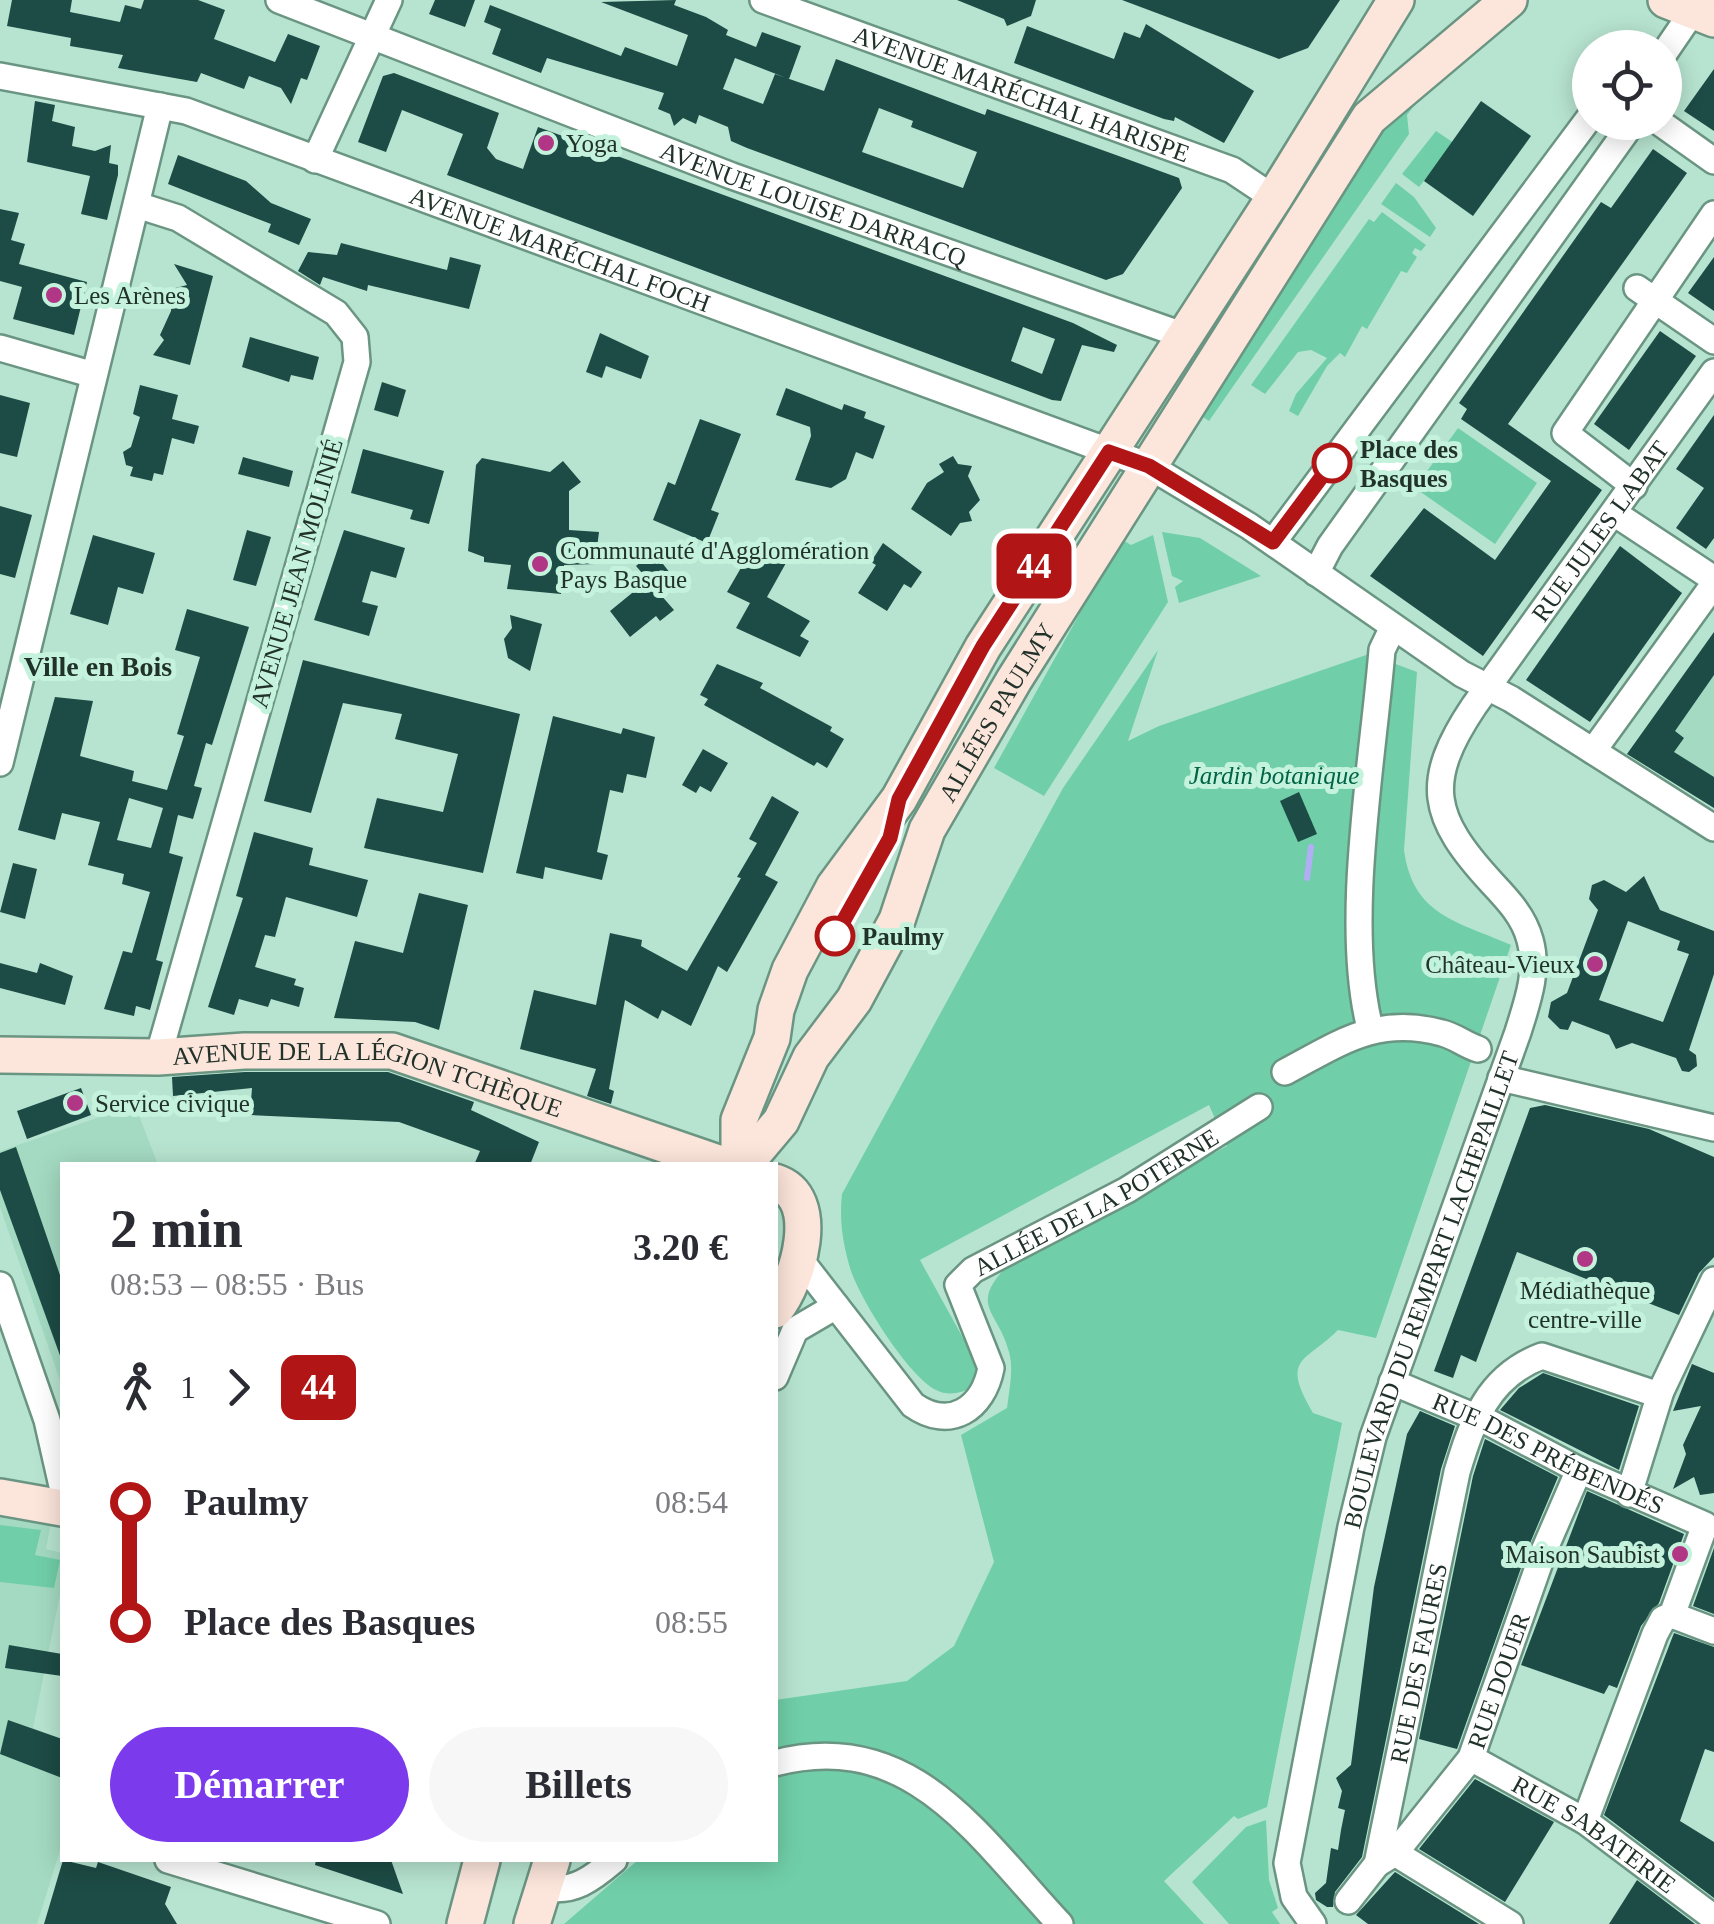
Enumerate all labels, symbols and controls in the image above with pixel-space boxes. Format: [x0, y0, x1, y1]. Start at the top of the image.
street label: AVENUE MARÉCHAL HARISPE [850, 21, 1193, 167]
map controls [1572, 30, 1682, 140]
button: locate [1572, 30, 1682, 140]
place label: Yoga [566, 130, 618, 157]
marker: Yoga [535, 132, 557, 154]
street label: AVENUE LOUISE DARRACQ [656, 136, 970, 272]
street label: AVENUE MARÉCHAL FOCH [406, 182, 714, 317]
place label: Les Arènes [74, 282, 186, 309]
marker: Les Arènes [43, 284, 65, 306]
street label: AVENUE JEAN MOLINIÉ [245, 435, 348, 711]
place label: Place des Basques [1360, 436, 1458, 492]
street label: RUE JULES LABAT [1526, 436, 1674, 627]
marker: Place des Basques [1313, 444, 1351, 482]
line badge: 44 [989, 534, 1079, 598]
place label: Communauté d'Agglomération Pays Basque [560, 537, 870, 593]
text: 44 [1017, 547, 1052, 586]
marker: Communauté d'Agglomération Pays Basque [529, 553, 551, 575]
street label: ALLÉES PAULMY [934, 618, 1060, 806]
district label: Ville en Bois [24, 651, 172, 682]
park label: Jardin botanique [1189, 762, 1359, 789]
marker: Paulmy [816, 917, 854, 955]
place label: Paulmy [862, 923, 944, 950]
place label: Château-Vieux [1425, 951, 1575, 978]
marker: Château-Vieux [1584, 953, 1606, 975]
street label: AVENUE DE LA LÉGION TCHÈQUE [171, 1037, 566, 1123]
street label: BOULEVARD DU REMPART LACHEPAILLET [1338, 1048, 1524, 1531]
place label: Service civique [95, 1090, 250, 1117]
marker: Service civique [64, 1092, 86, 1114]
street label: ALLÉE DE LA POTERNE [969, 1123, 1223, 1281]
text: 2 min [110, 1198, 243, 1259]
text: 3.20 € [633, 1226, 728, 1268]
marker: Médiathèque centre-ville [1574, 1248, 1596, 1270]
text: 08:53 – 08:55 · Bus [110, 1266, 364, 1302]
place label: Médiathèque centre-ville [1520, 1277, 1650, 1333]
icon: walk [110, 1360, 165, 1415]
icon: forward [211, 1360, 266, 1415]
text: 44 [301, 1368, 336, 1407]
text: 1 [180, 1369, 196, 1405]
street label: RUE DES PRÉBENDÉS [1429, 1388, 1668, 1519]
text: Paulmy [184, 1481, 309, 1523]
text: 08:54 [655, 1484, 728, 1520]
place label: Maison Saubist [1505, 1541, 1660, 1568]
marker: Maison Saubist [1669, 1543, 1691, 1565]
street label: RUE DES FAURES [1385, 1561, 1452, 1766]
text: Place des Basques [184, 1601, 475, 1643]
text: 08:55 [655, 1604, 728, 1640]
street label: RUE DOUER [1462, 1609, 1535, 1752]
button: Démarrer [110, 1727, 409, 1842]
button: Billets [429, 1727, 728, 1842]
street label: RUE SABATERIE [1508, 1771, 1681, 1898]

